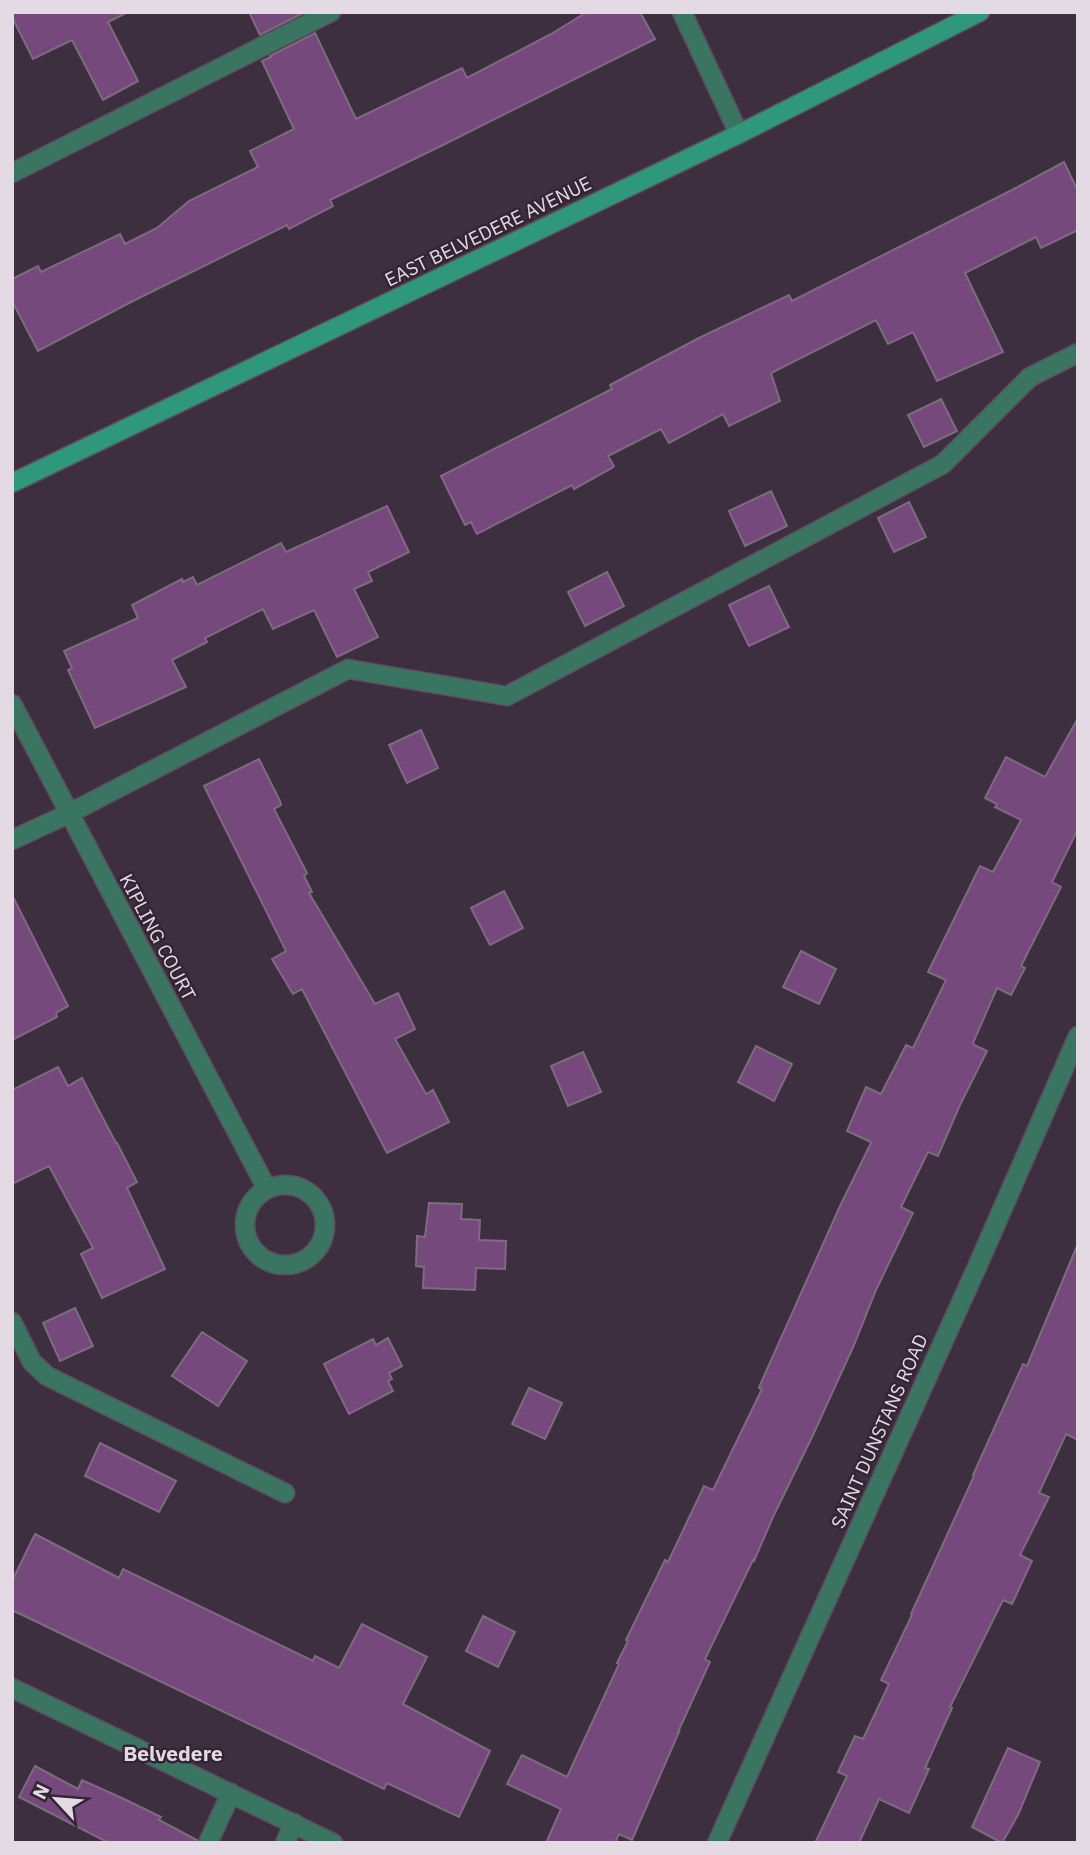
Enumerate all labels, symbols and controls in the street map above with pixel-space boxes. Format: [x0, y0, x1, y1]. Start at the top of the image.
street label: EAST BELVEDERE AVENUE [381, 170, 595, 292]
street label: KIPLING COURT [115, 870, 201, 1004]
street label: SAINT DUNSTANS ROAD [825, 1330, 933, 1532]
district label: Belvedere [123, 1739, 223, 1767]
north arrow [21, 1764, 91, 1834]
text: N [27, 1780, 55, 1803]

